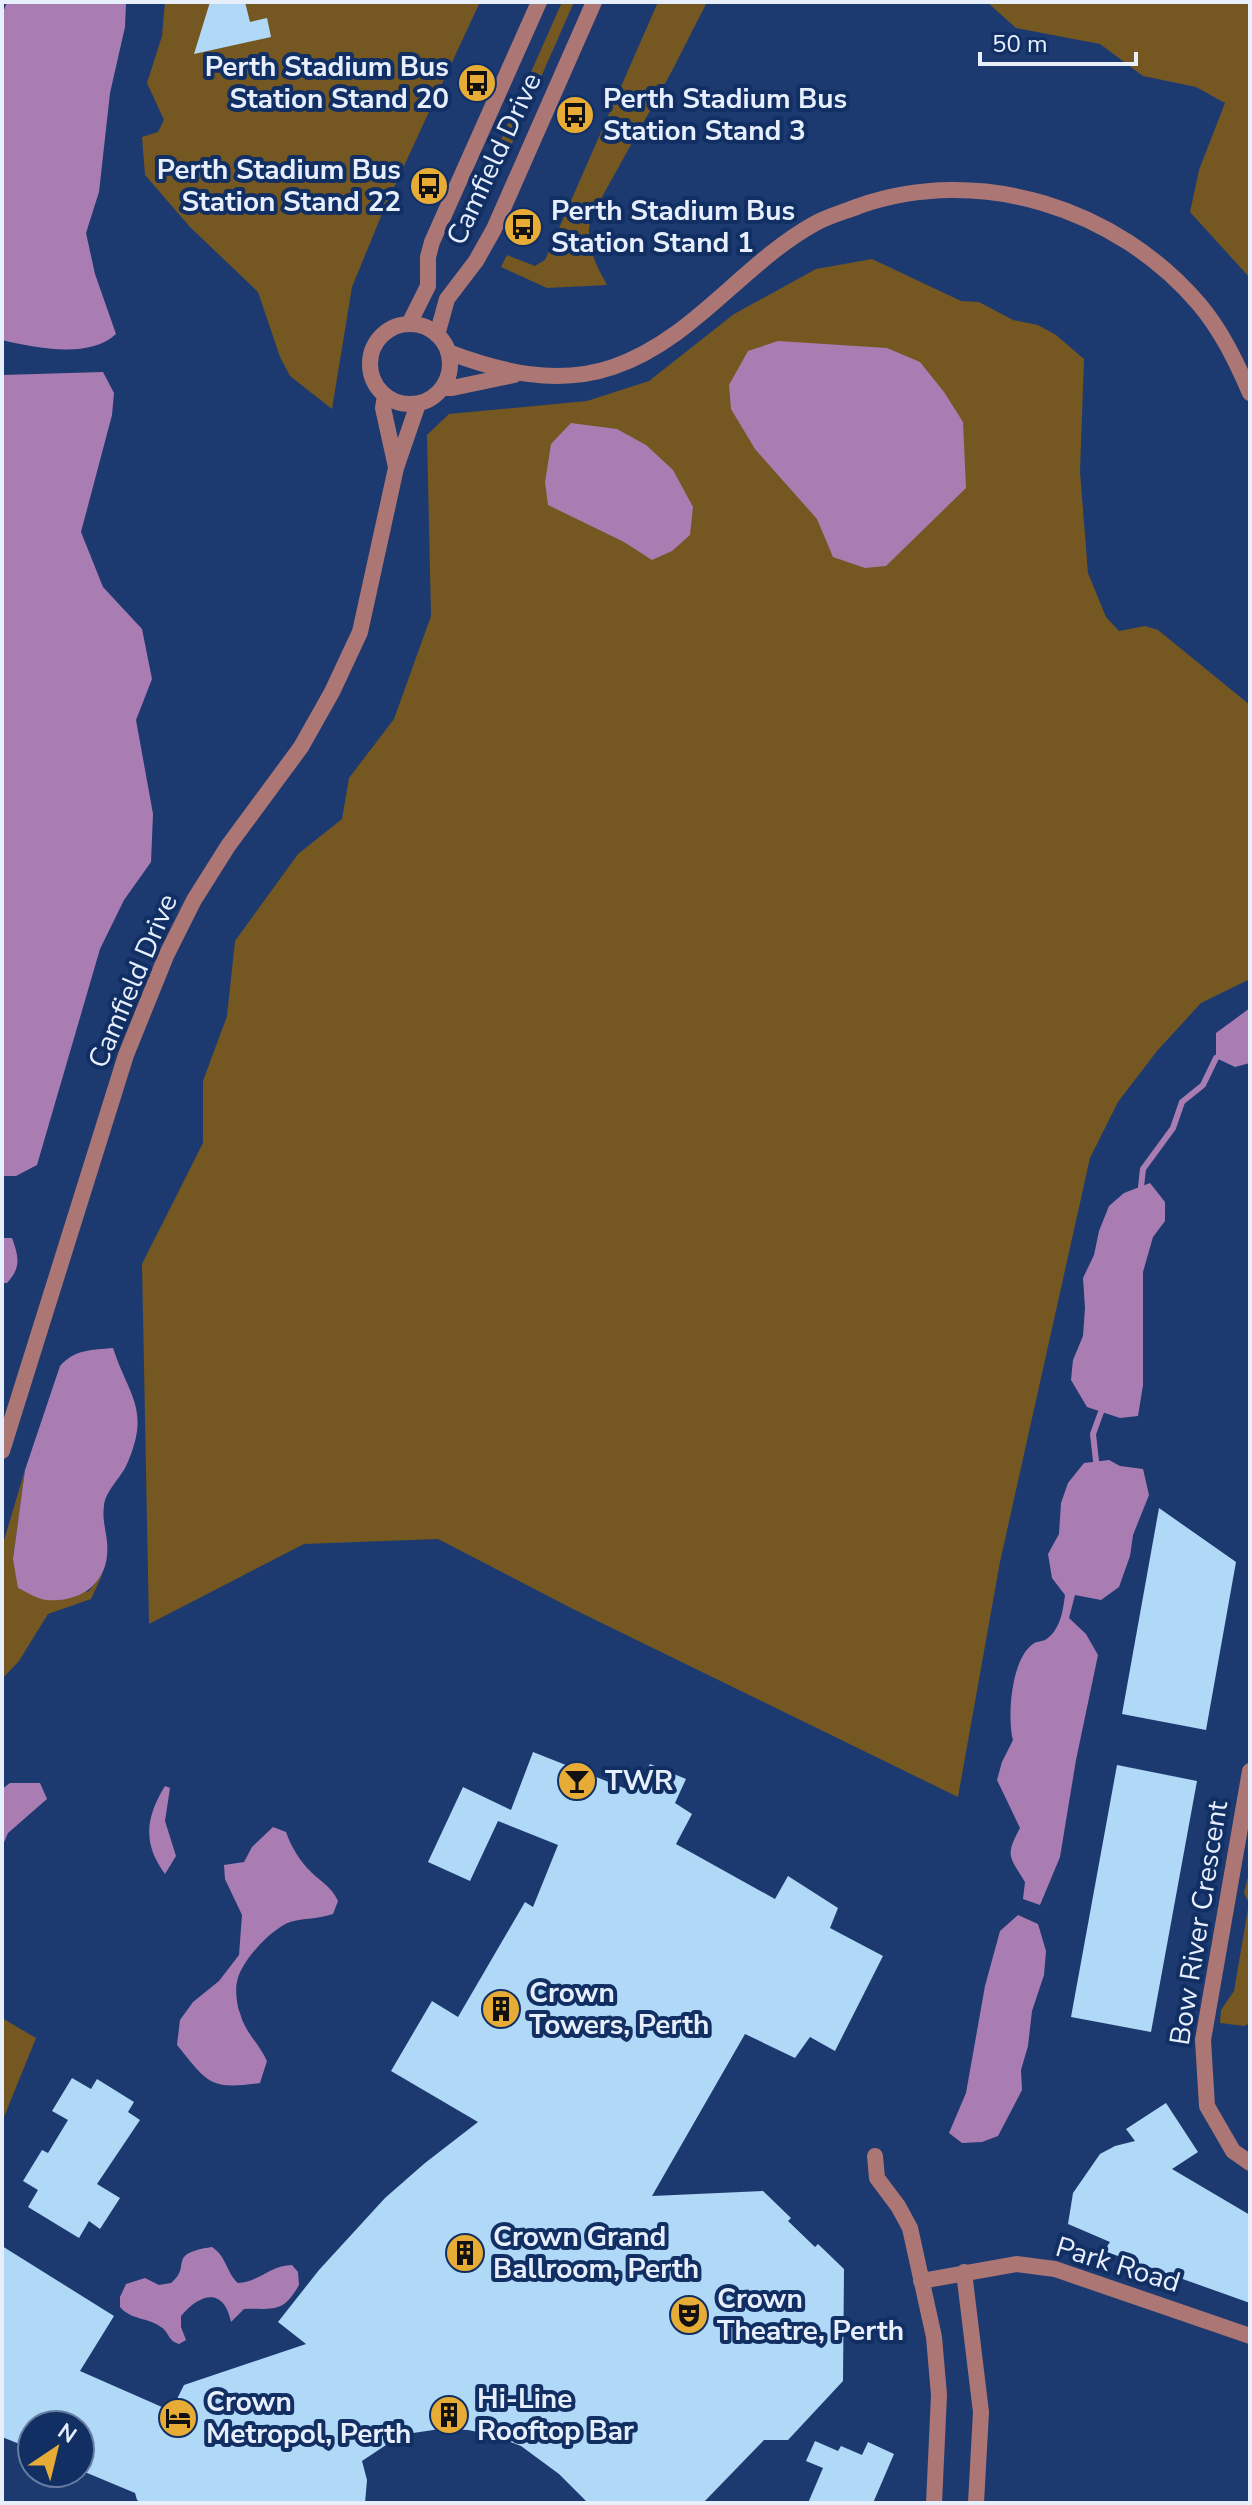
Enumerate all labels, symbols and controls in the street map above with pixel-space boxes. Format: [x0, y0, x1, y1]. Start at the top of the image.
scale bar [980, 16, 1136, 66]
text: 50 m [992, 28, 1048, 60]
place label: Perth Stadium Bus Station Stand 20 [205, 48, 449, 118]
bus stop icon: Perth Stadium Bus Station Stand 20 [456, 62, 498, 104]
street label: Camfield Drive [438, 67, 550, 251]
place label: Perth Stadium Bus Station Stand 3 [603, 80, 847, 150]
bus stop icon: Perth Stadium Bus Station Stand 3 [554, 94, 596, 136]
place label: Perth Stadium Bus Station Stand 22 [157, 151, 401, 221]
bus stop icon: Perth Stadium Bus Station Stand 22 [408, 165, 450, 207]
place label: Perth Stadium Bus Station Stand 1 [551, 192, 795, 262]
bus stop icon: Perth Stadium Bus Station Stand 1 [502, 206, 544, 248]
street label: Camfield Drive [79, 888, 187, 1074]
bar icon: TWR [556, 1760, 598, 1802]
place label: TWR [605, 1762, 673, 1800]
street label: Bow River Crescent [1161, 1798, 1237, 2048]
place label: Crown Towers, Perth [529, 1974, 709, 2044]
building icon: Crown Towers, Perth [480, 1988, 522, 2030]
place label: Crown Grand Ballroom, Perth [493, 2218, 699, 2288]
street label: Park Road [1051, 2228, 1185, 2302]
building icon: Crown Grand Ballroom, Perth [444, 2232, 486, 2274]
place label: Crown Theatre, Perth [717, 2280, 904, 2350]
theatre icon: Crown Theatre, Perth [668, 2294, 710, 2336]
place label: Hi-Line Rooftop Bar [477, 2380, 634, 2450]
place label: Crown Metropol, Perth [206, 2383, 411, 2453]
building icon: Hi-Line Rooftop Bar [428, 2394, 470, 2436]
hotel icon: Crown Metropol, Perth [157, 2397, 199, 2439]
north arrow [16, 2409, 96, 2489]
text: N [52, 2416, 82, 2450]

